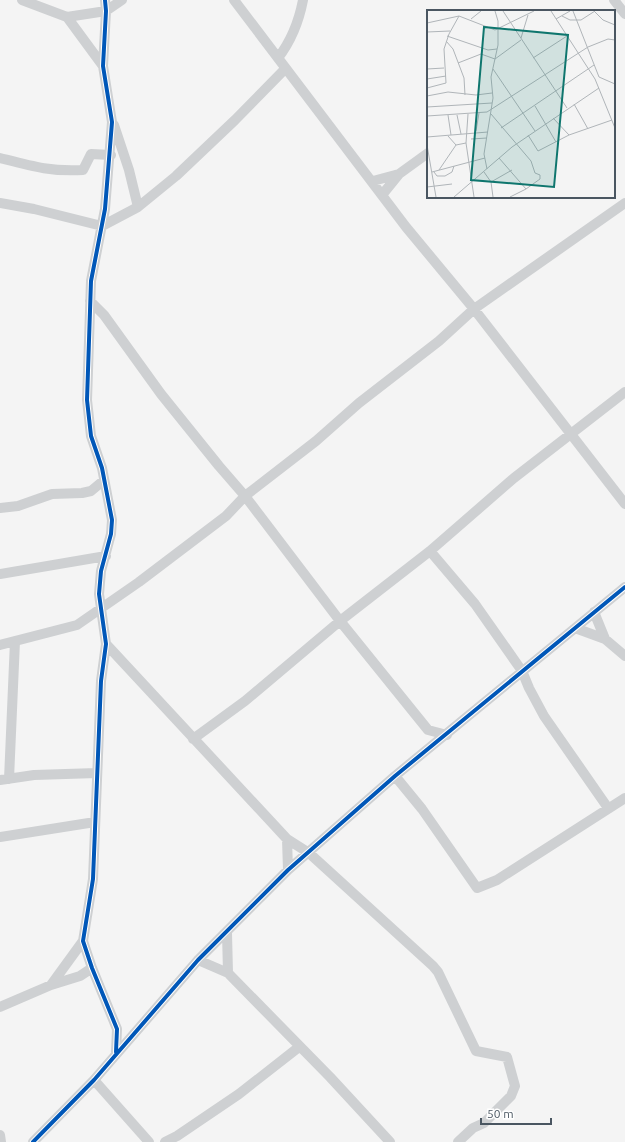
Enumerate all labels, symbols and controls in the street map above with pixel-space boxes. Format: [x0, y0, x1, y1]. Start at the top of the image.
inset map [427, 10, 615, 198]
scale bar [481, 1100, 551, 1126]
text: 50 m [487, 1107, 514, 1120]

